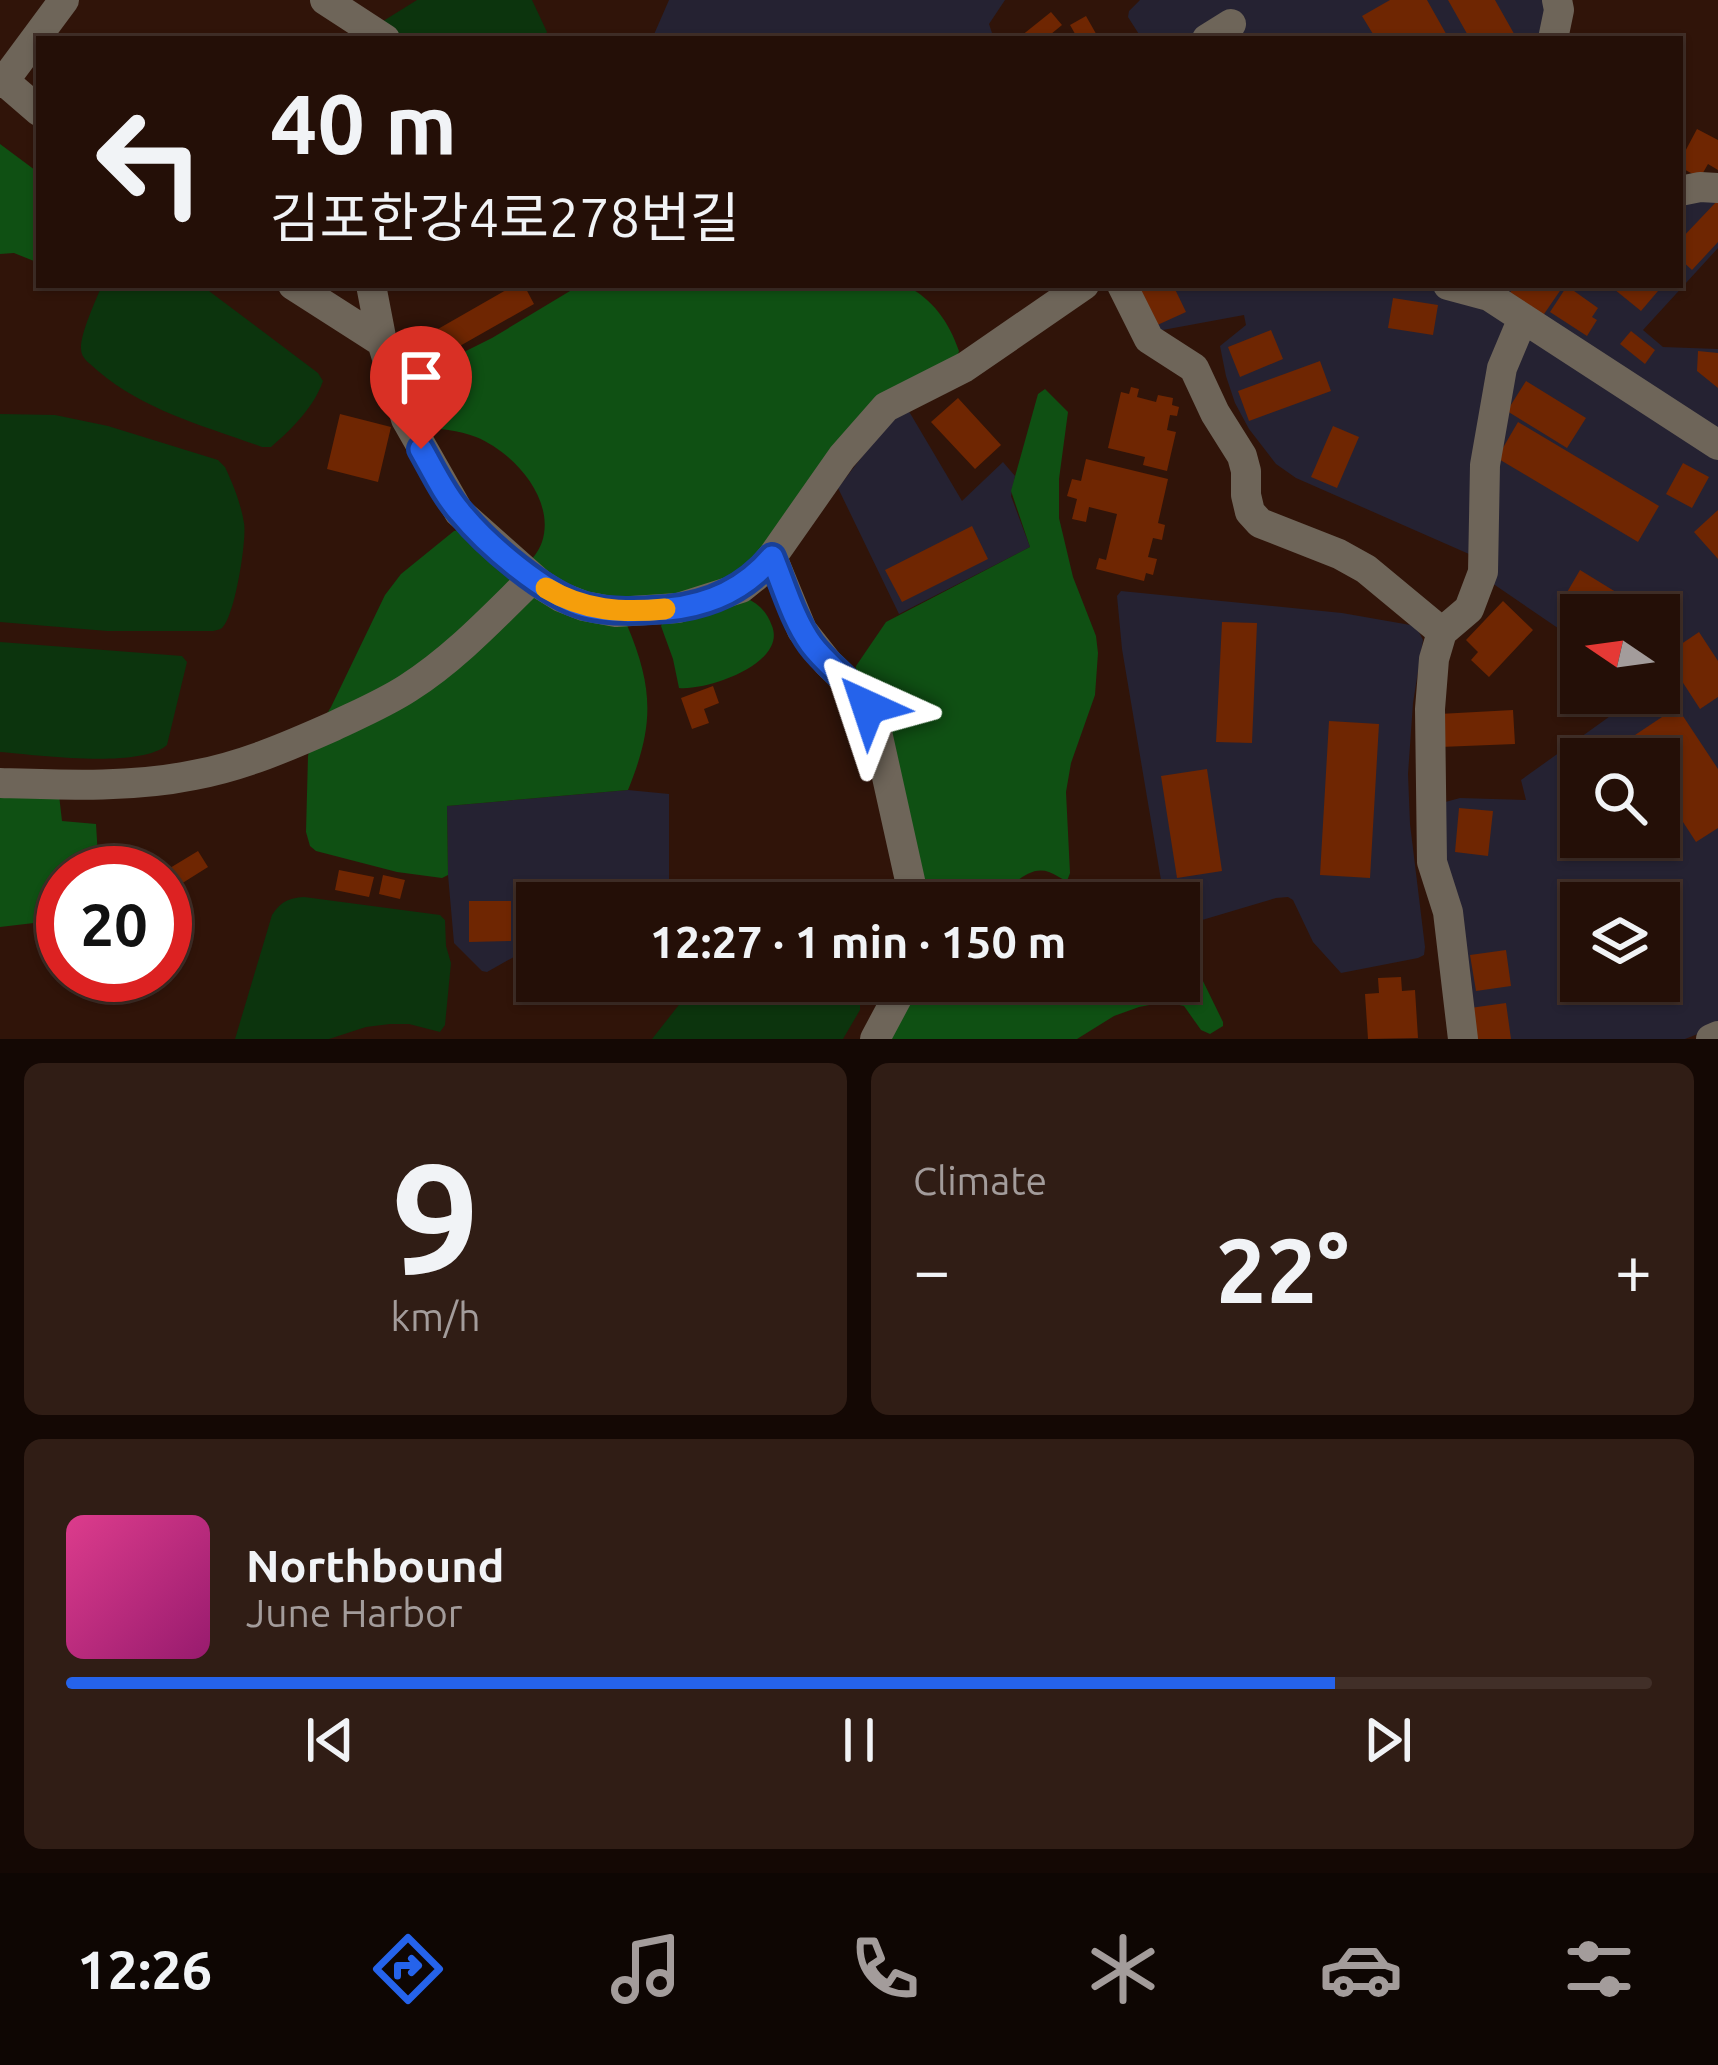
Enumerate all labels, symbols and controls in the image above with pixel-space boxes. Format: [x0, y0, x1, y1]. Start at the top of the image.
text: 40 m [270, 76, 457, 170]
icon: left [72, 84, 228, 240]
text: 김포한강4로278번길 [270, 187, 740, 247]
pin [370, 326, 472, 449]
icon: arrive [388, 344, 454, 410]
north arrow [1560, 594, 1680, 714]
map controls [1560, 594, 1680, 1002]
position arrow [805, 644, 931, 770]
button: search [1560, 738, 1680, 858]
speed limit sign: 20 [36, 846, 192, 1002]
button: layers [1560, 882, 1680, 1002]
text: 12:27 · 1 min · 150 m [650, 916, 1066, 967]
text: 9 [392, 1130, 479, 1304]
text: Climate [913, 1159, 1047, 1202]
text: 22° [1216, 1219, 1349, 1320]
text: − [913, 1232, 950, 1306]
text: + [1615, 1232, 1652, 1306]
text: km/h [390, 1295, 481, 1338]
text: Northbound [246, 1540, 505, 1591]
text: June Harbor [246, 1591, 463, 1634]
icon: previous [297, 1707, 363, 1773]
icon: pause [826, 1707, 892, 1773]
icon: next [1355, 1707, 1421, 1773]
icon: directions [366, 1927, 450, 2011]
icon: music [604, 1927, 688, 2011]
icon: phone [843, 1927, 927, 2011]
icon: climate [1081, 1927, 1165, 2011]
icon: car [1319, 1927, 1403, 2011]
icon: filters [1557, 1927, 1641, 2011]
text: 12:26 [77, 1939, 212, 1999]

